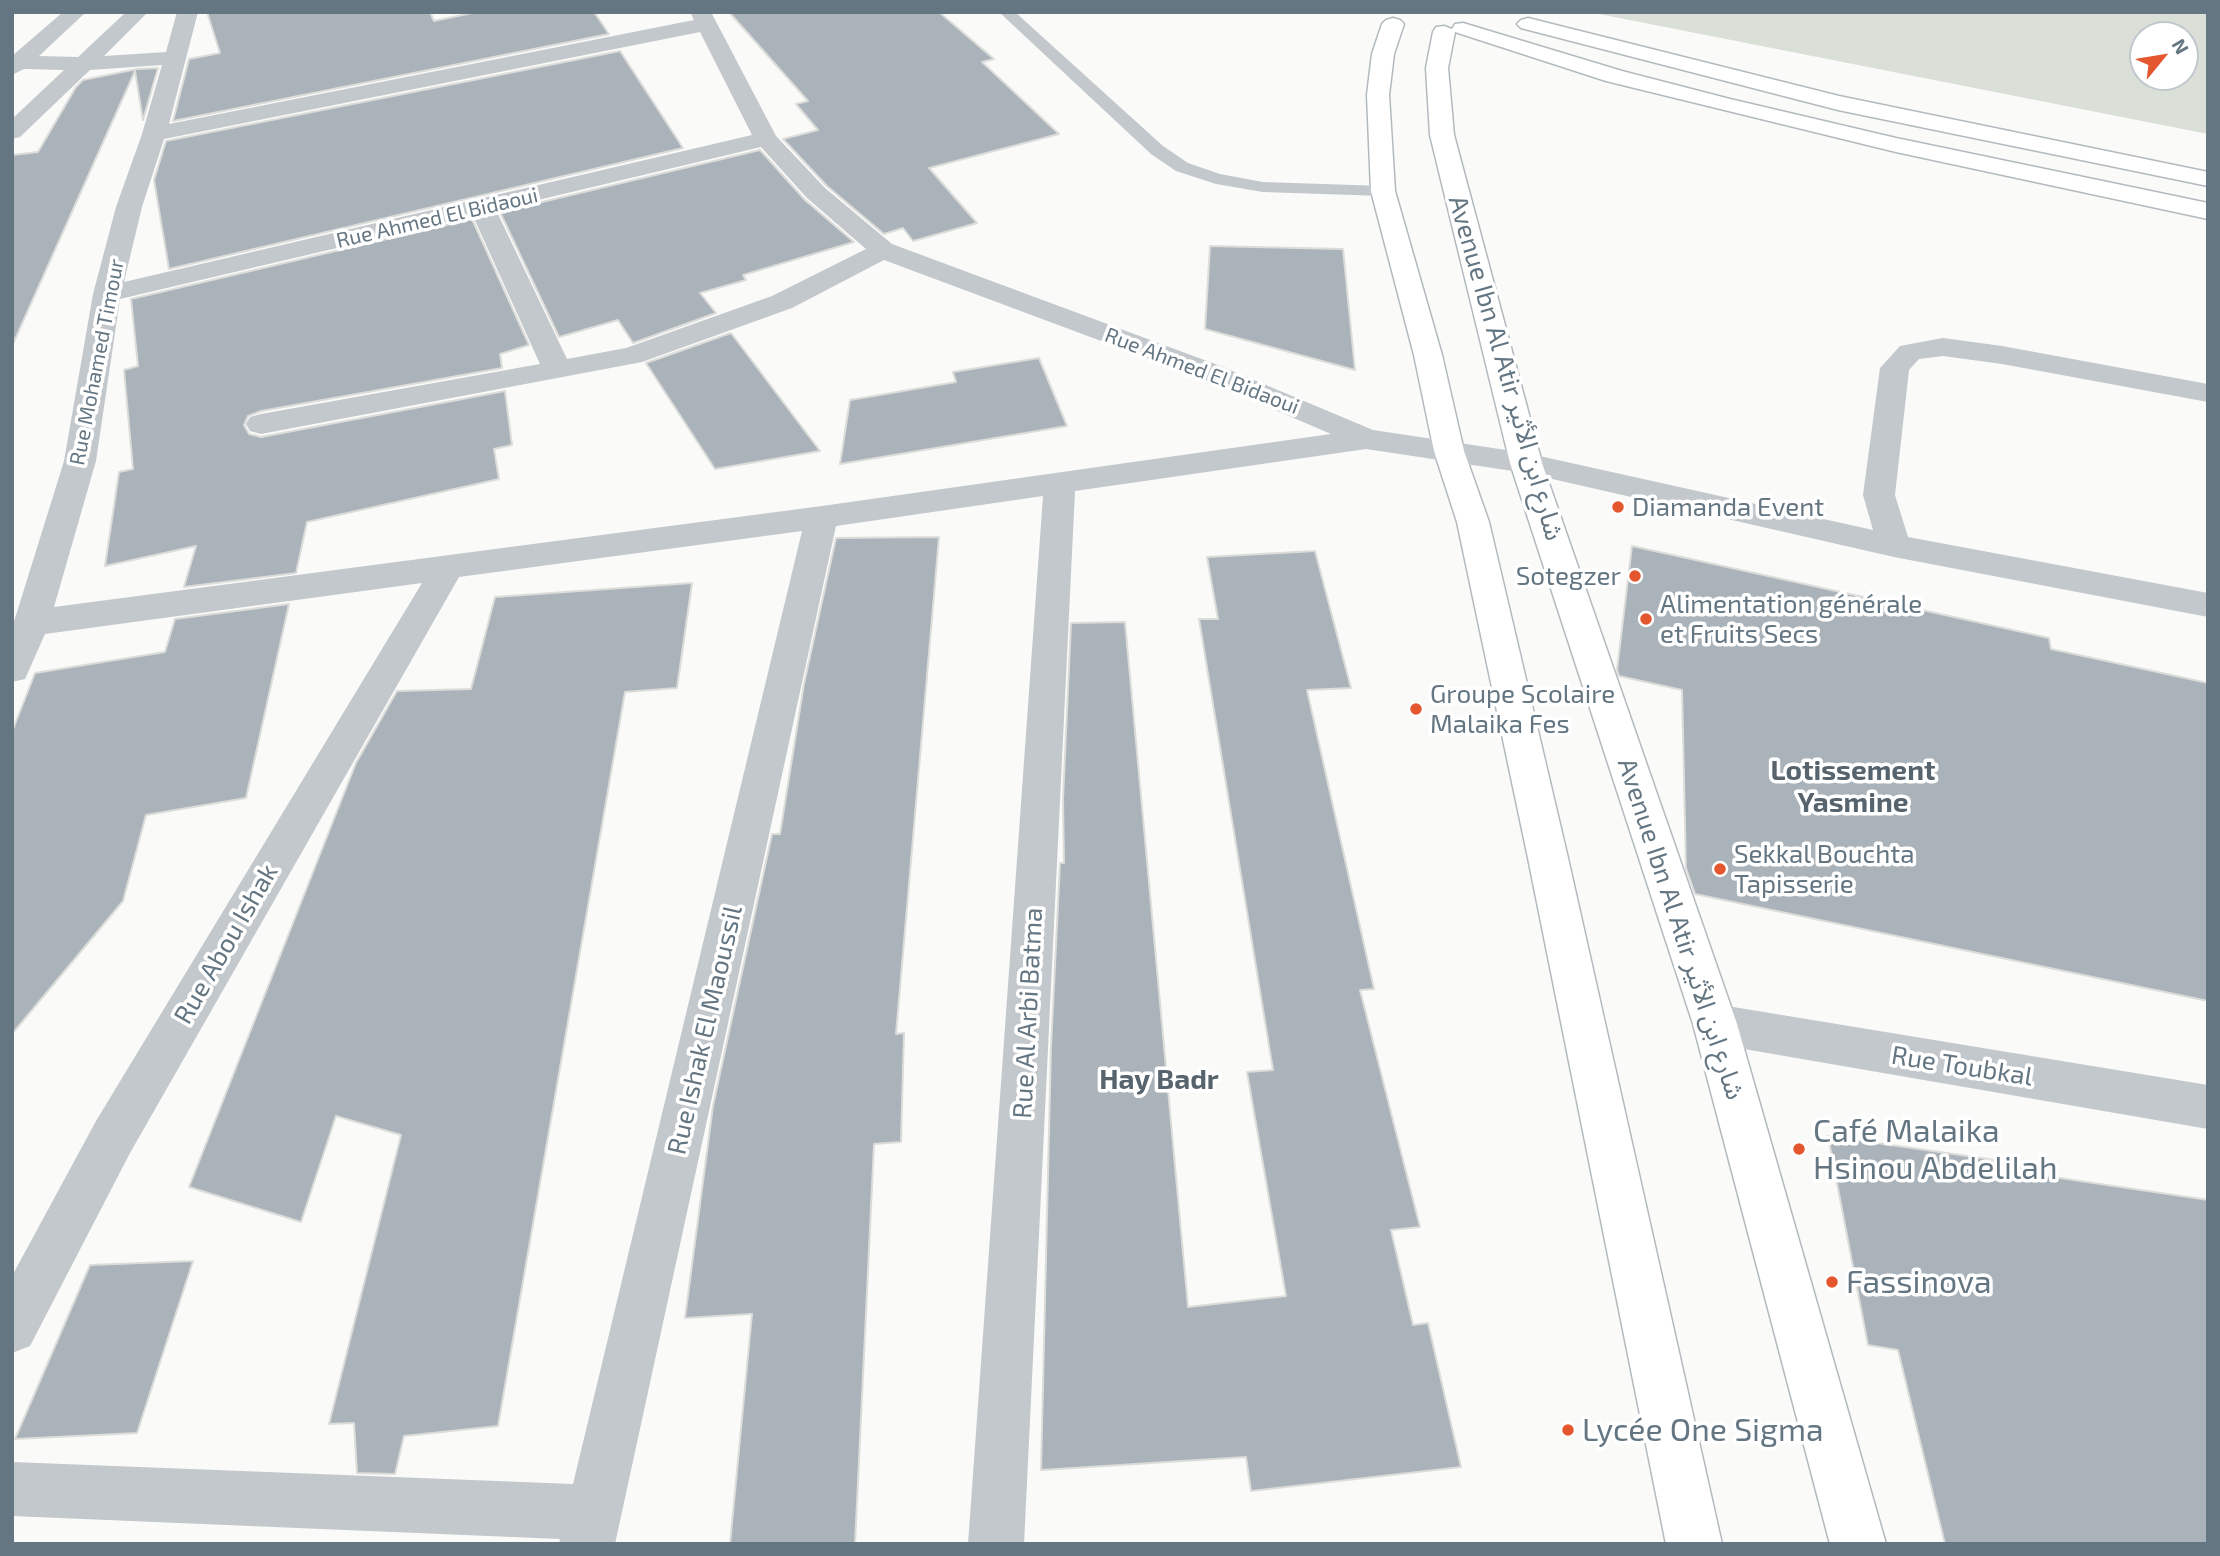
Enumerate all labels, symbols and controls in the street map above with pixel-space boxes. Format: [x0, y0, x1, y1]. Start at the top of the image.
north arrow [2129, 21, 2199, 91]
text: N [2167, 35, 2194, 58]
street label: Rue Ahmed El Bidaoui [334, 183, 540, 253]
street label: Avenue Ibn Al Atir شارع ابن الأثير [1442, 192, 1570, 544]
street label: Rue Mohamed Timour [65, 257, 129, 467]
street label: Rue Ahmed El Bidaoui [1101, 322, 1303, 420]
place label: Diamanda Event [1632, 491, 1824, 523]
marker: Diamanda Event [1610, 499, 1626, 515]
place label: Sotegzer [1516, 560, 1621, 592]
marker: Sotegzer [1627, 568, 1643, 584]
place label: Alimentation générale et Fruits Secs [1660, 588, 1922, 650]
marker: Alimentation générale et Fruits Secs [1638, 611, 1654, 627]
place label: Groupe Scolaire Malaika Fes [1430, 678, 1615, 740]
marker: Groupe Scolaire Malaika Fes [1408, 701, 1424, 717]
street label: Avenue Ibn Al Atir شارع ابن الأثير [1611, 754, 1751, 1104]
district label: Lotissement Yasmine [1771, 754, 1935, 820]
place label: Sekkal Bouchta Tapisserie [1734, 838, 1915, 900]
street label: Rue Abou Ishak [168, 858, 284, 1030]
marker: Sekkal Bouchta Tapisserie [1712, 861, 1728, 877]
street label: Rue Ishak El Maoussil [661, 903, 749, 1157]
street label: Rue Al Arbi Batma [1007, 907, 1049, 1119]
street label: Rue Toubkal [1889, 1039, 2035, 1093]
district label: Hay Badr [1099, 1063, 1219, 1097]
place label: Café Malaika Hsinou Abdelilah [1813, 1112, 2057, 1187]
marker: Café Malaika Hsinou Abdelilah [1791, 1141, 1807, 1157]
place label: Fassinova [1846, 1263, 1991, 1301]
marker: Fassinova [1824, 1274, 1840, 1290]
place label: Lycée One Sigma [1582, 1411, 1824, 1449]
marker: Lycée One Sigma [1560, 1422, 1576, 1438]

